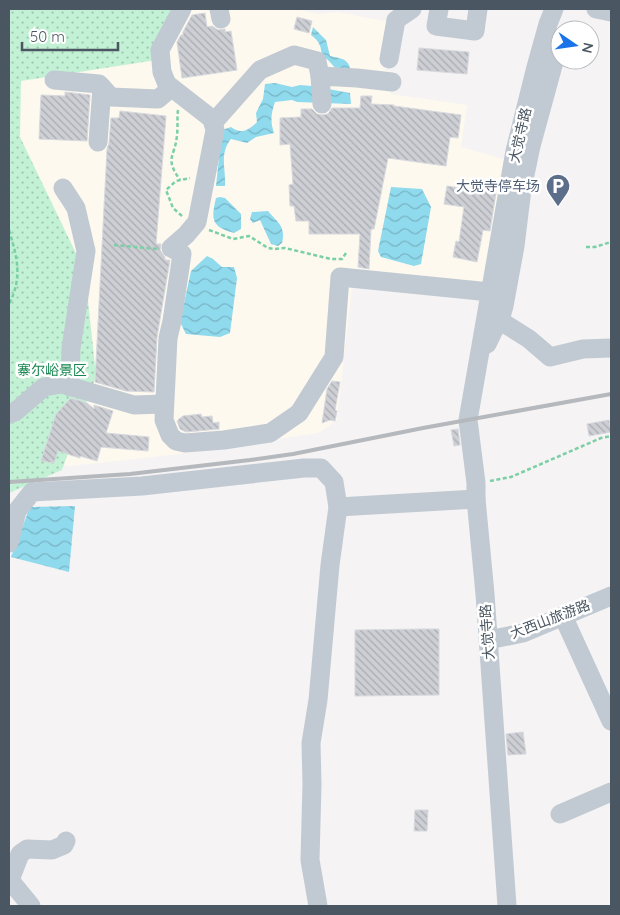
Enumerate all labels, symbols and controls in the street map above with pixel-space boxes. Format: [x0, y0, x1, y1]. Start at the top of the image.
scale bar [22, 20, 119, 52]
north arrow [550, 20, 600, 70]
text: 50 m [30, 27, 65, 46]
text: N [578, 41, 598, 55]
street label: 大觉寺路 [505, 106, 535, 164]
parking icon: 大觉寺停车场 [545, 173, 571, 207]
place label: 大觉寺停车场 [456, 177, 540, 195]
park label: 寨尔峪景区 [17, 361, 87, 379]
street label: 大西山旅游路 [508, 596, 592, 642]
street label: 大觉寺路 [476, 603, 498, 661]

